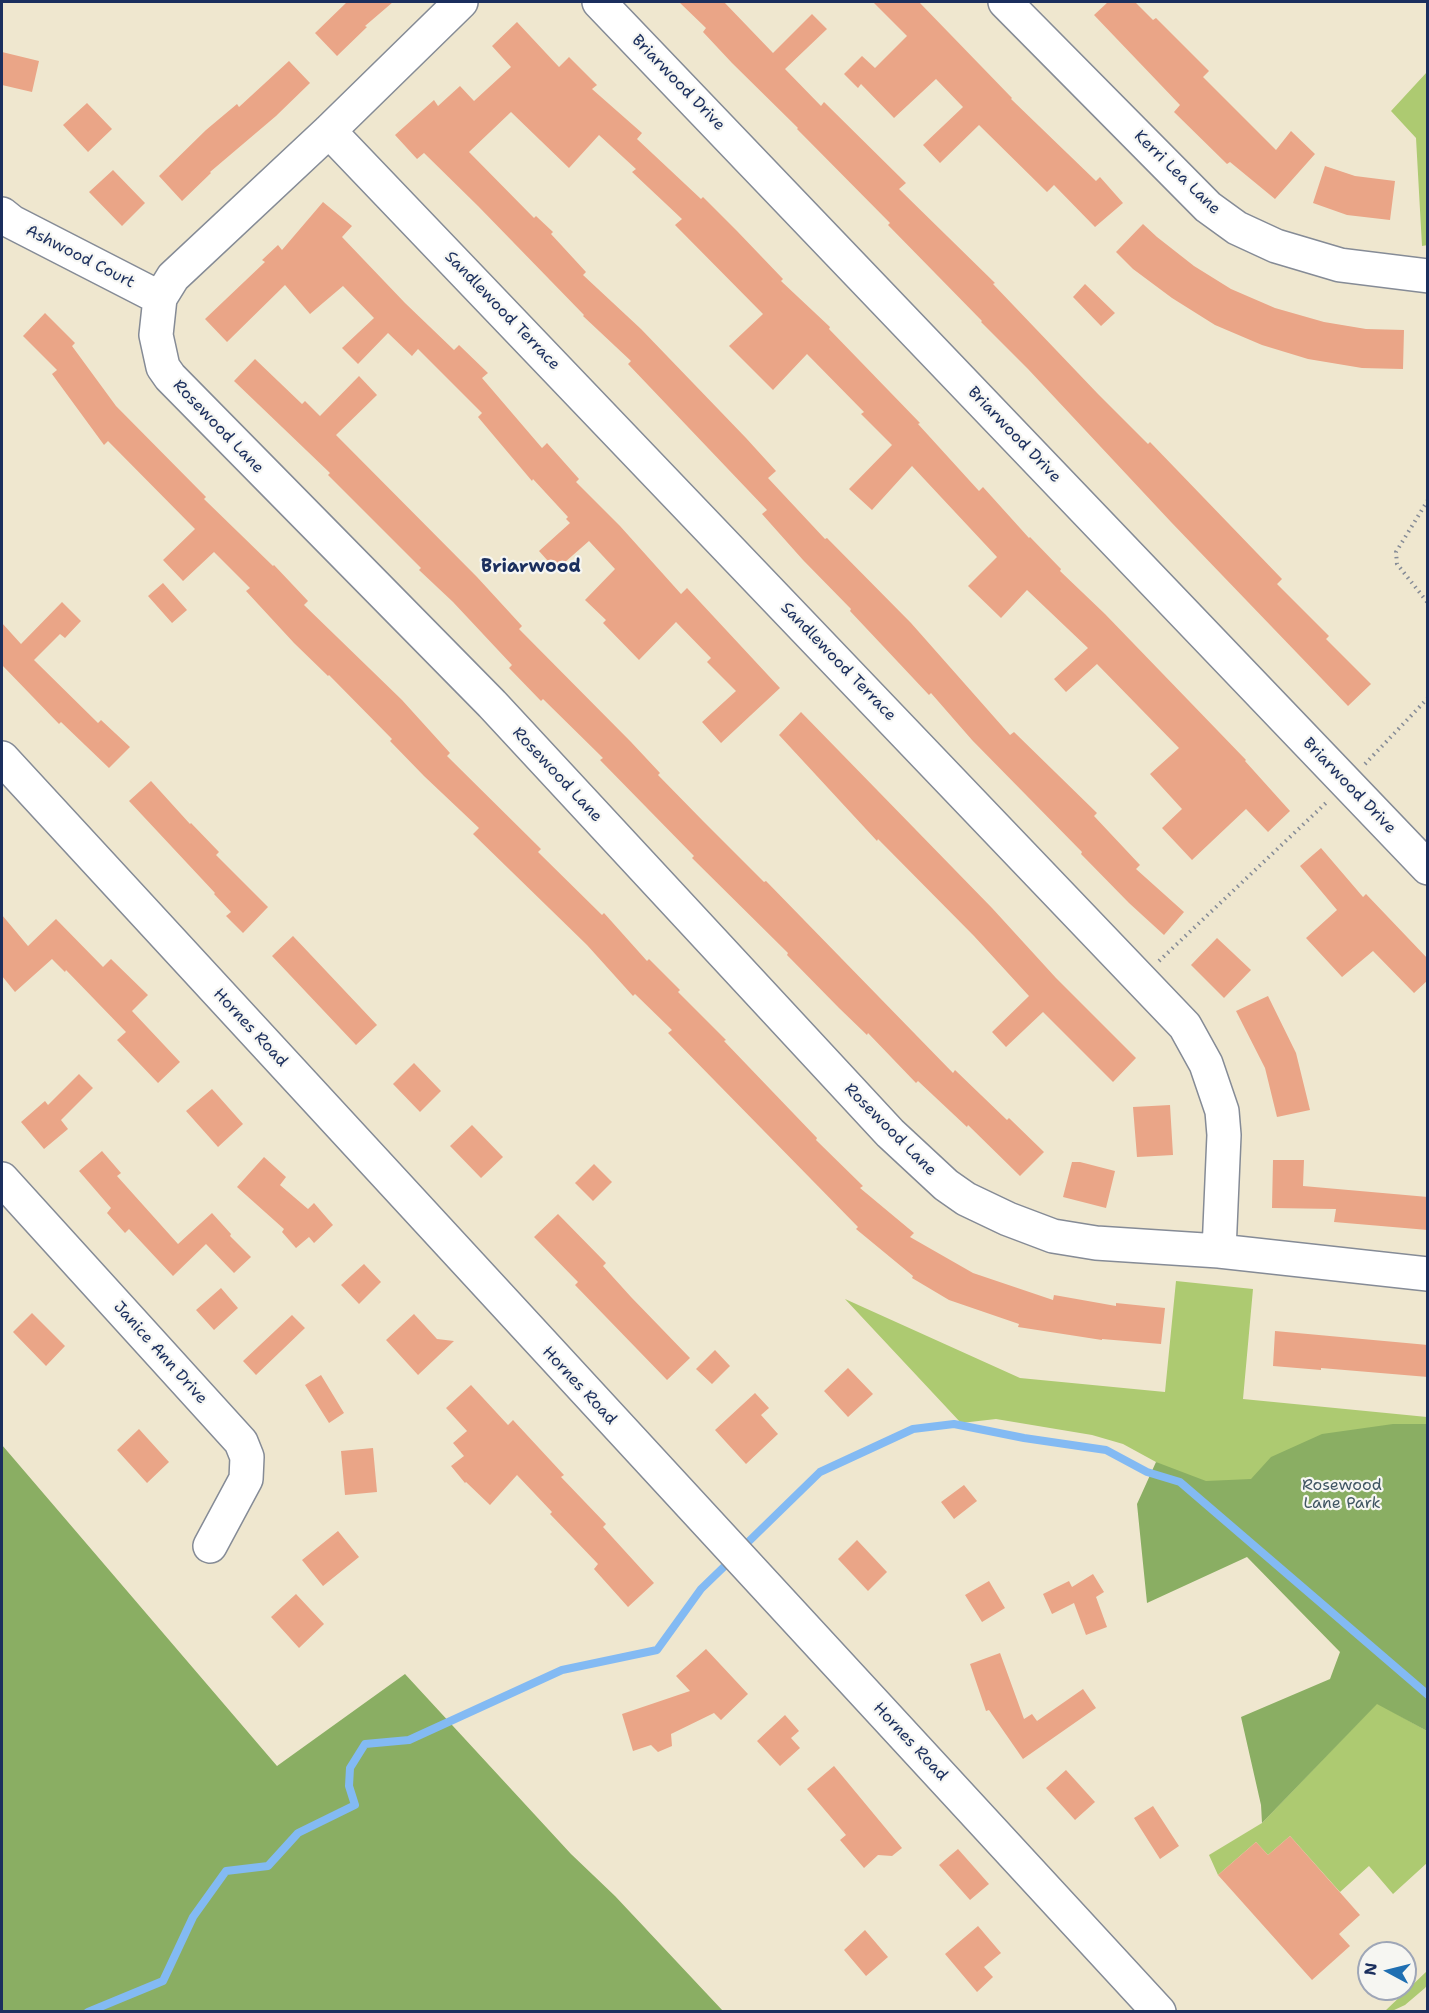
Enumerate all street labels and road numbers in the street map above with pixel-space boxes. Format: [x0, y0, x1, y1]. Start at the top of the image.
street label: Briarwood Drive [627, 31, 729, 135]
street label: Kerri Lea Lane [1130, 127, 1224, 219]
street label: Ashwood Court [22, 221, 138, 293]
street label: Sandlewood Terrace [440, 248, 564, 374]
street label: Rosewood Lane [168, 376, 268, 478]
street label: Briarwood Drive [963, 383, 1065, 487]
street label: Sandlewood Terrace [776, 599, 900, 725]
street label: Rosewood Lane [508, 724, 606, 826]
street label: Briarwood Drive [1298, 734, 1400, 838]
street label: Hornes Road [209, 985, 291, 1071]
street label: Rosewood Lane [840, 1080, 940, 1180]
street label: Janice Ann Drive [109, 1298, 211, 1408]
street label: Hornes Road [538, 1343, 620, 1429]
street label: Hornes Road [869, 1699, 951, 1785]

